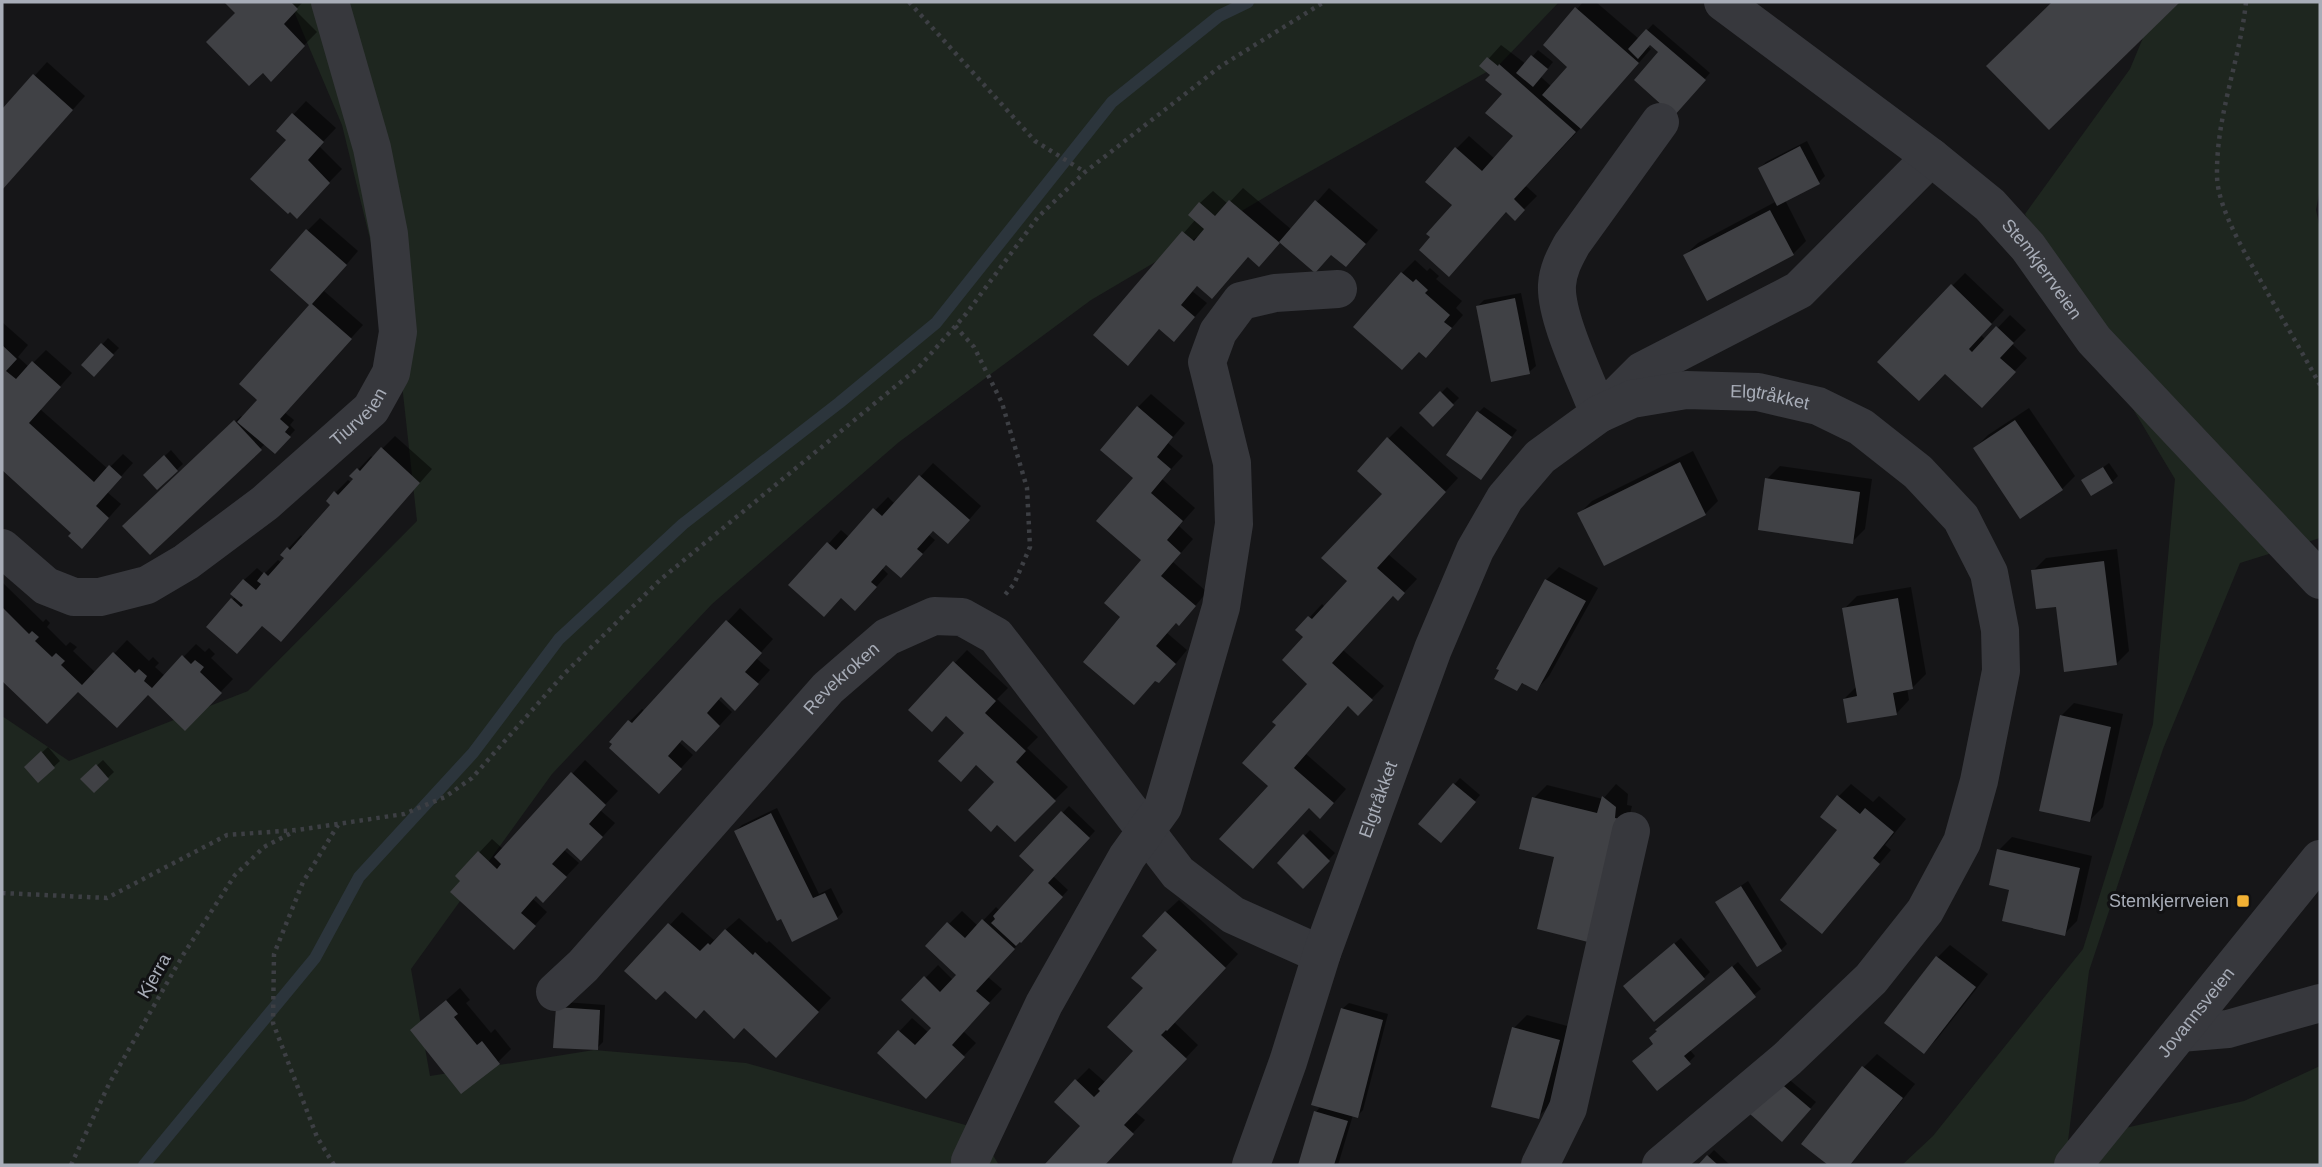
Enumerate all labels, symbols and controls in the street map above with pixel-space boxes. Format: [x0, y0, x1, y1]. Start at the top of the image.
street label: Stemkjerrveien [1998, 215, 2086, 323]
street label: Elgtråkket [1730, 381, 1811, 414]
street label: Tiurveien [326, 385, 391, 450]
street label: Revekroken [799, 638, 883, 718]
street label: Elgtråkket [1355, 758, 1401, 841]
place label: Stemkjerrveien [2109, 891, 2229, 911]
marker: Stemkjerrveien [2235, 893, 2251, 909]
street label: Kjerra [133, 949, 175, 1002]
street label: Jovannsveien [2154, 963, 2238, 1062]

